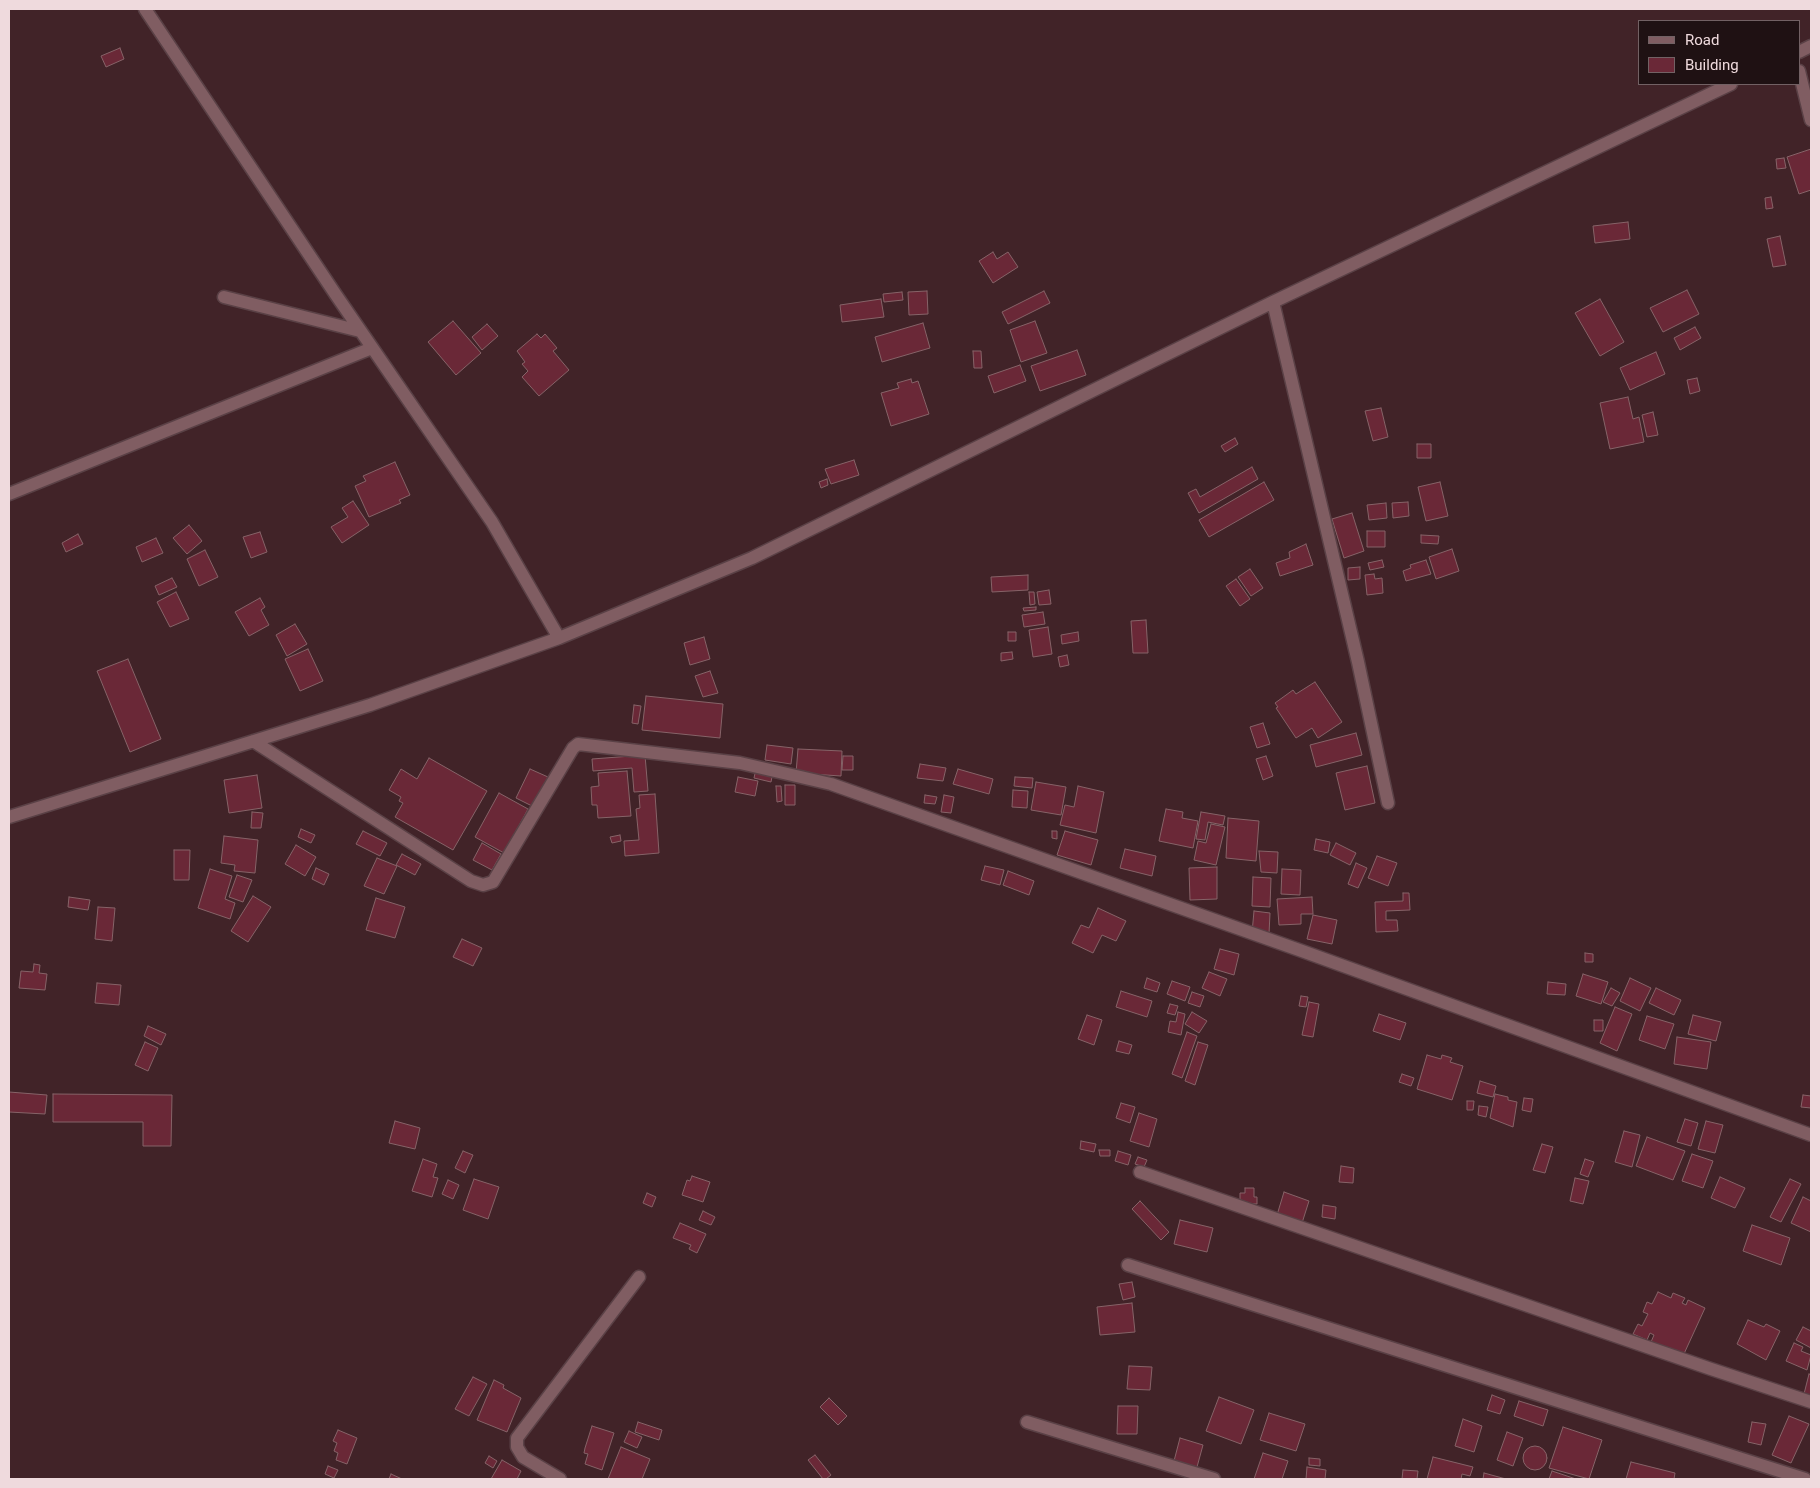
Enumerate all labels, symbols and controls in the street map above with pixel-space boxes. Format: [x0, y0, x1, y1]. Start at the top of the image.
legend [1638, 20, 1800, 85]
text: Road [1685, 31, 1719, 49]
text: Building [1685, 56, 1739, 74]

